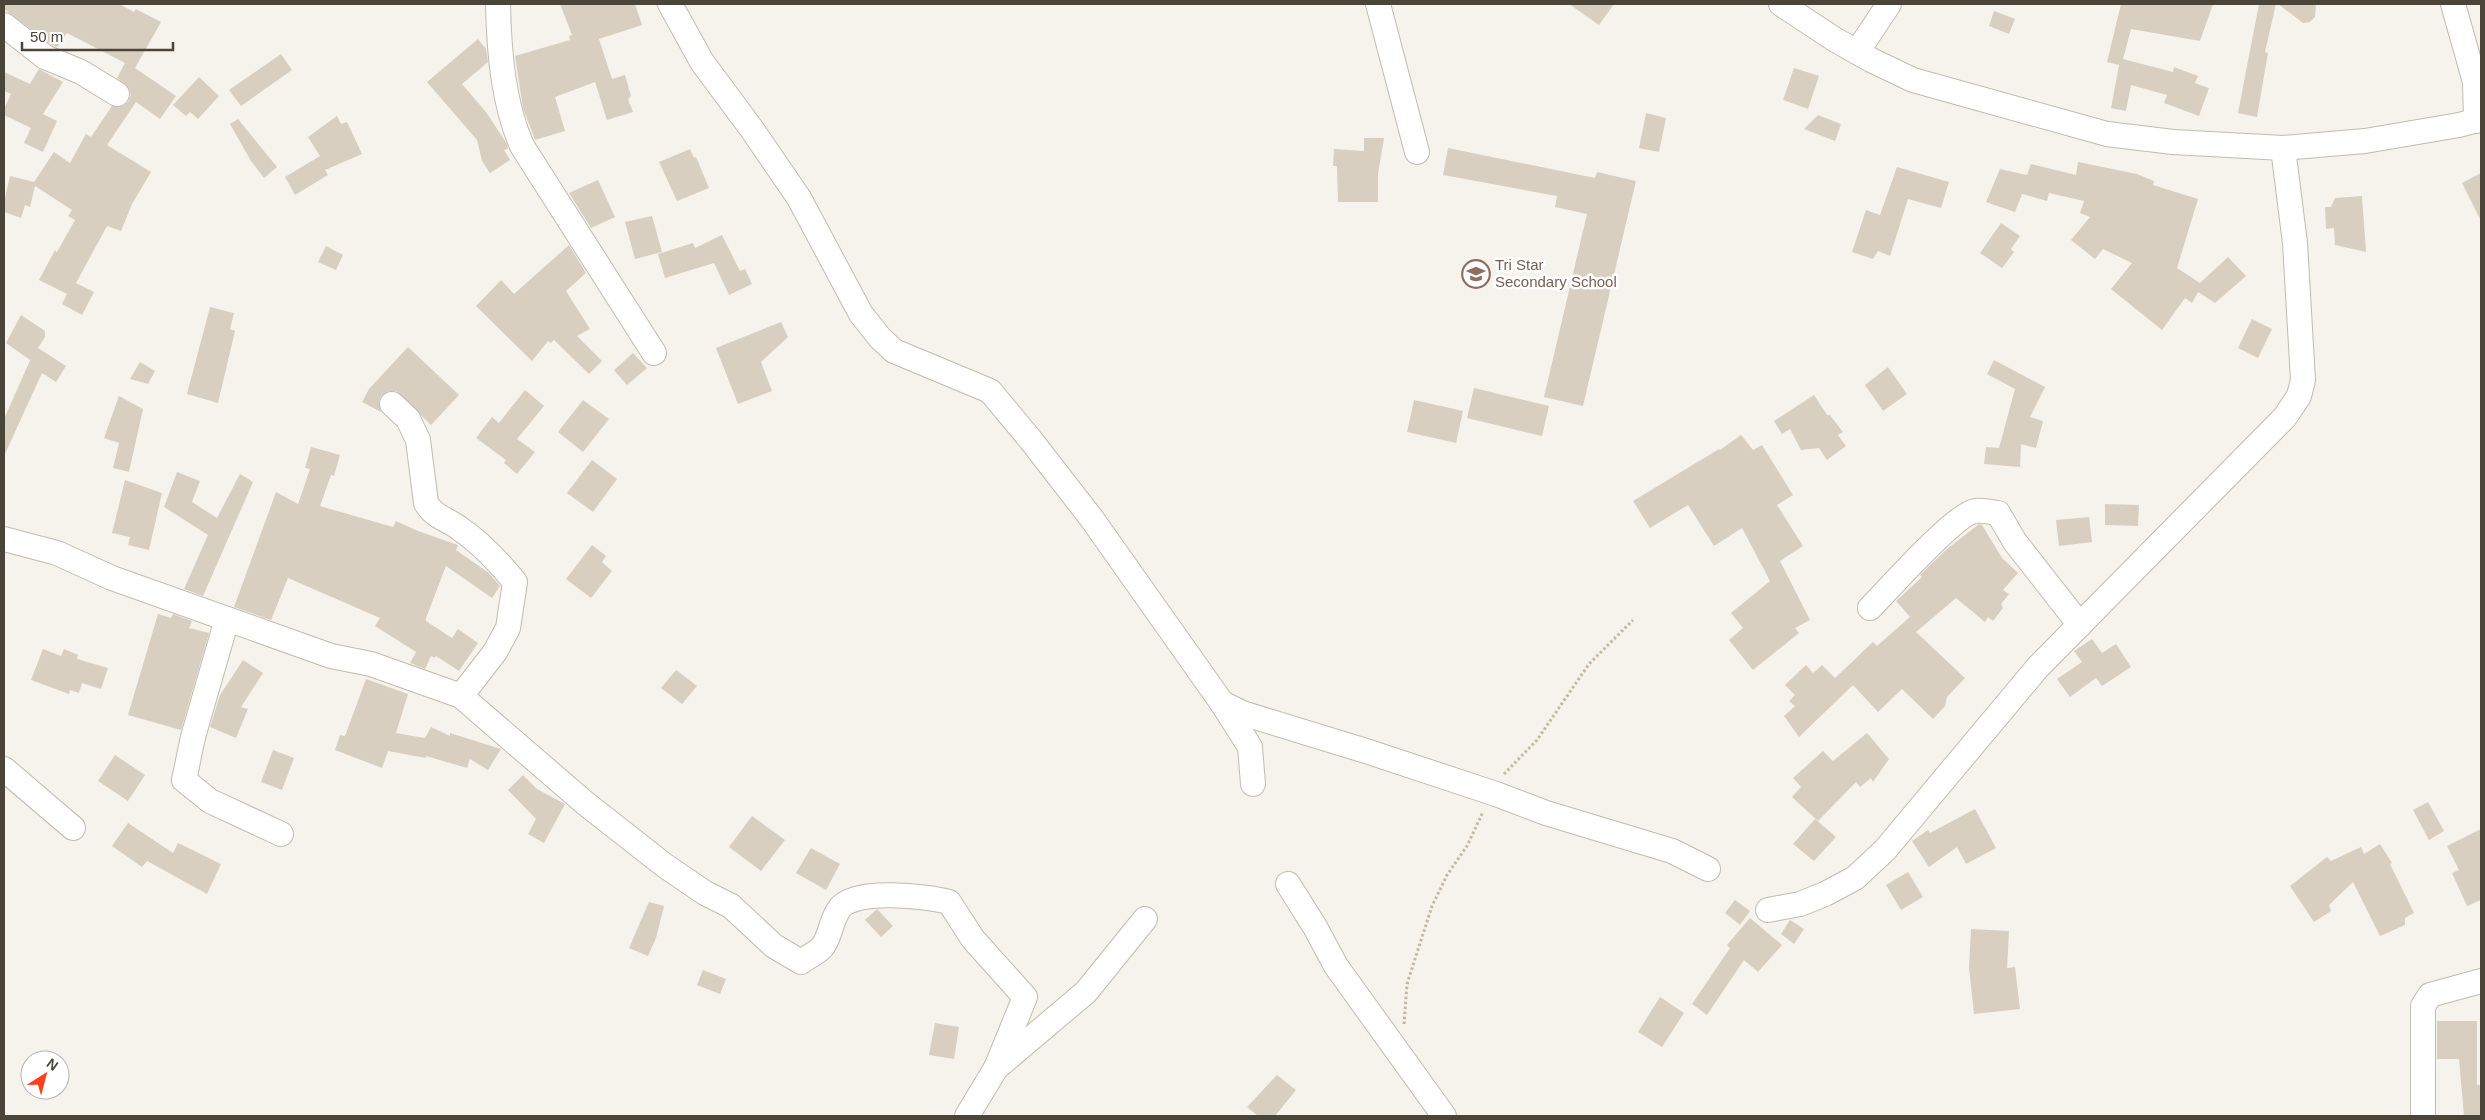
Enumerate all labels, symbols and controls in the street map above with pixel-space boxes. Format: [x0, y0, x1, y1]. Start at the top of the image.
scale bar [22, 20, 174, 52]
text: 50 m [30, 28, 63, 45]
place label: Tri Star Secondary School [1495, 256, 1617, 290]
school or university icon: Tri Star Secondary School [1461, 259, 1491, 289]
north arrow [20, 1050, 70, 1100]
text: N [44, 1055, 61, 1074]

